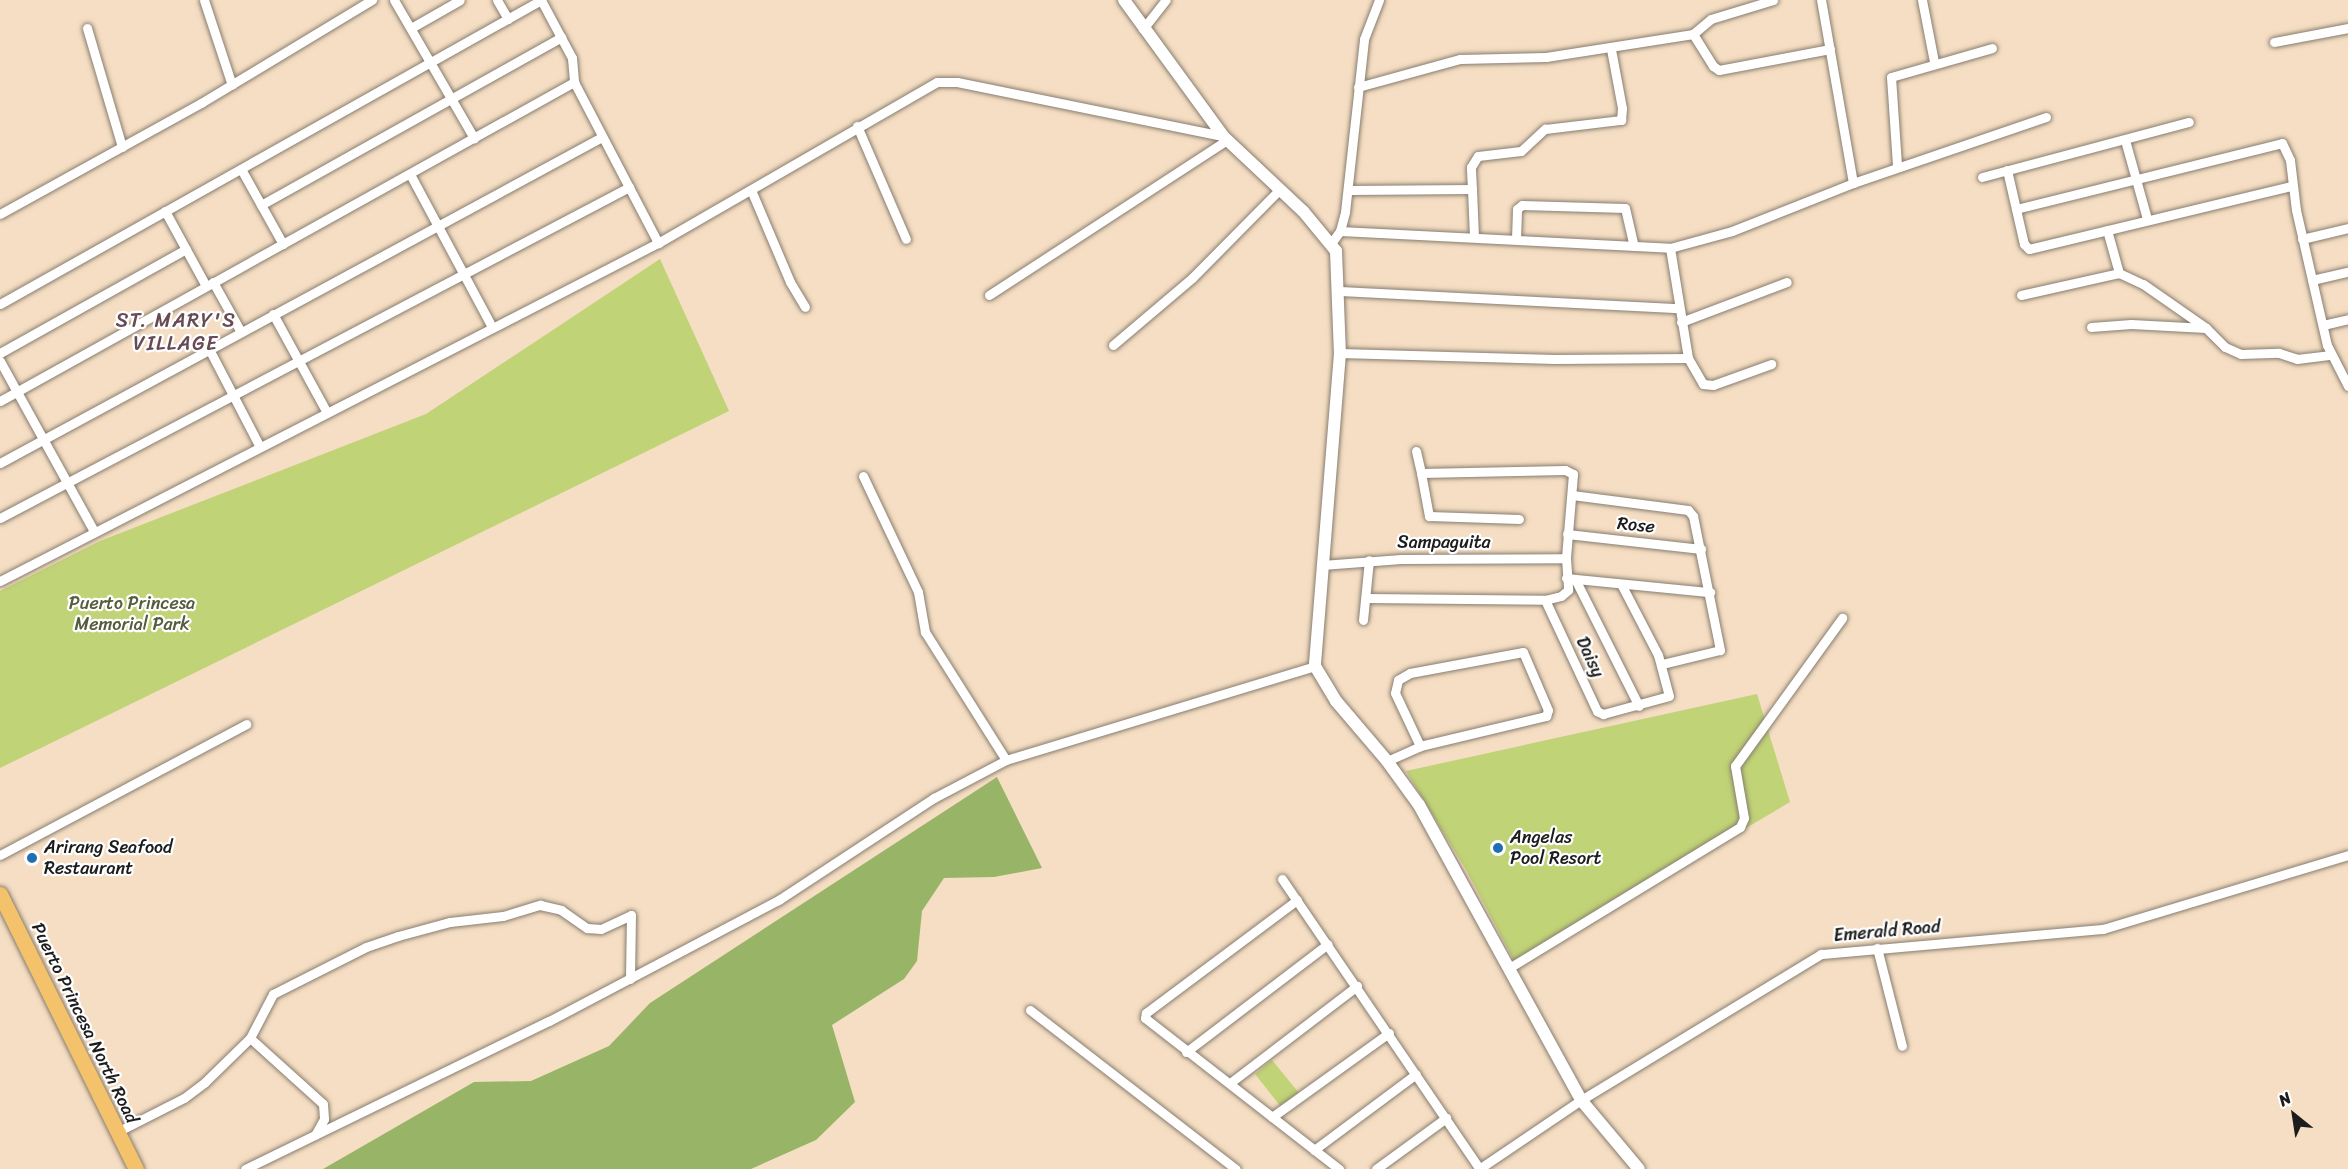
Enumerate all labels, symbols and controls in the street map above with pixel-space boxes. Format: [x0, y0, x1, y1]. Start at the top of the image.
district label: ST. MARY'S VILLAGE [116, 309, 236, 356]
street label: Rose [1616, 512, 1656, 538]
street label: Sampaguita [1397, 531, 1491, 553]
park label: Puerto Princesa Memorial Park [68, 593, 196, 636]
street label: Daisy [1571, 633, 1609, 681]
place label: Angelas Pool Resort [1510, 827, 1601, 870]
place label: Arirang Seafood Restaurant [44, 837, 173, 880]
marker: Angelas Pool Resort [1491, 841, 1505, 855]
marker: Arirang Seafood Restaurant [25, 851, 39, 865]
street label: Emerald Road [1833, 916, 1941, 946]
street label: Puerto Princesa North Road [27, 919, 143, 1127]
text: N [2273, 1084, 2297, 1114]
north arrow [2264, 1085, 2324, 1145]

